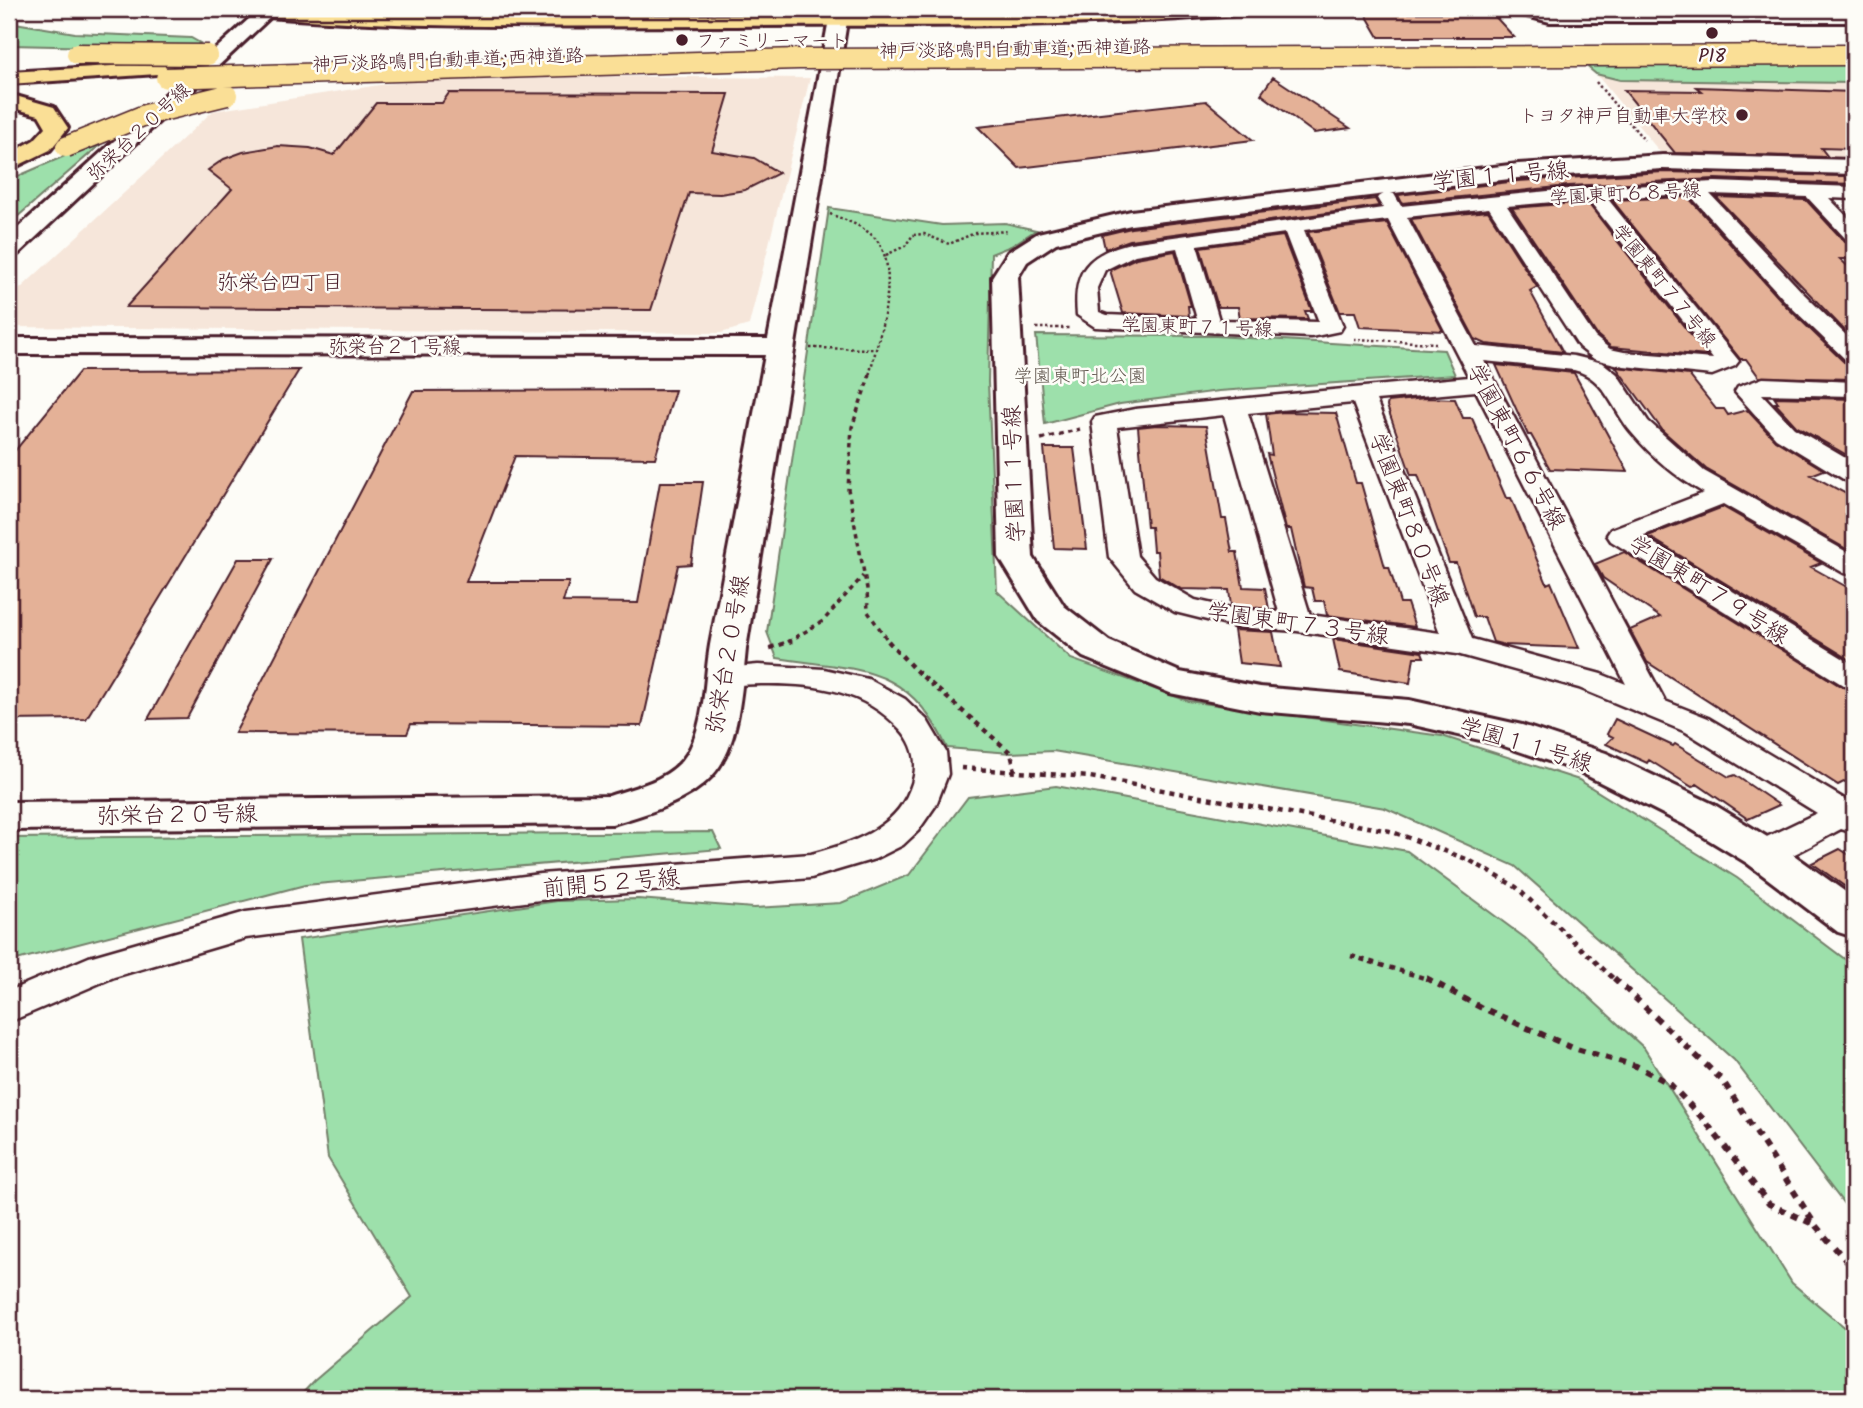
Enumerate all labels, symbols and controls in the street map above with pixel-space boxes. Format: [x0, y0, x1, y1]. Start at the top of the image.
marker: P18 [1704, 25, 1720, 41]
place label: ファミリーマート [696, 27, 848, 57]
marker: ファミリーマート [674, 32, 690, 48]
street label: 神戸淡路鳴門自動車道;西神道路 [879, 33, 1151, 67]
street label: 神戸淡路鳴門自動車道;西神道路 [312, 41, 584, 81]
place label: P18 [1698, 42, 1726, 72]
street label: 弥栄台２０号線 [80, 76, 198, 189]
place label: トヨタ神戸自動車大学校 [1519, 102, 1728, 132]
marker: トヨタ神戸自動車大学校 [1734, 107, 1750, 123]
street label: 学園１１号線 [1430, 153, 1570, 201]
street label: 学園東町６８号線 [1548, 176, 1702, 214]
street label: 学園東町７７号線 [1604, 218, 1723, 355]
district label: 弥栄台四丁目 [217, 267, 343, 300]
street label: 学園東町７１号線 [1120, 310, 1273, 346]
street label: 弥栄台２１号線 [328, 333, 462, 363]
street label: 学園東町６６号線 [1456, 357, 1574, 537]
park label: 学園東町北公園 [1013, 362, 1147, 392]
street label: 学園１１号線 [995, 404, 1035, 544]
street label: 学園東町８０号線 [1358, 427, 1458, 612]
street label: 学園東町７９号線 [1620, 527, 1795, 655]
street label: 弥栄台２０号線 [697, 572, 761, 737]
street label: 学園東町７３号線 [1204, 594, 1391, 656]
street label: 学園１１号線 [1454, 709, 1597, 783]
street label: 弥栄台２０号線 [96, 797, 258, 835]
street label: 前開５２号線 [541, 860, 681, 908]

